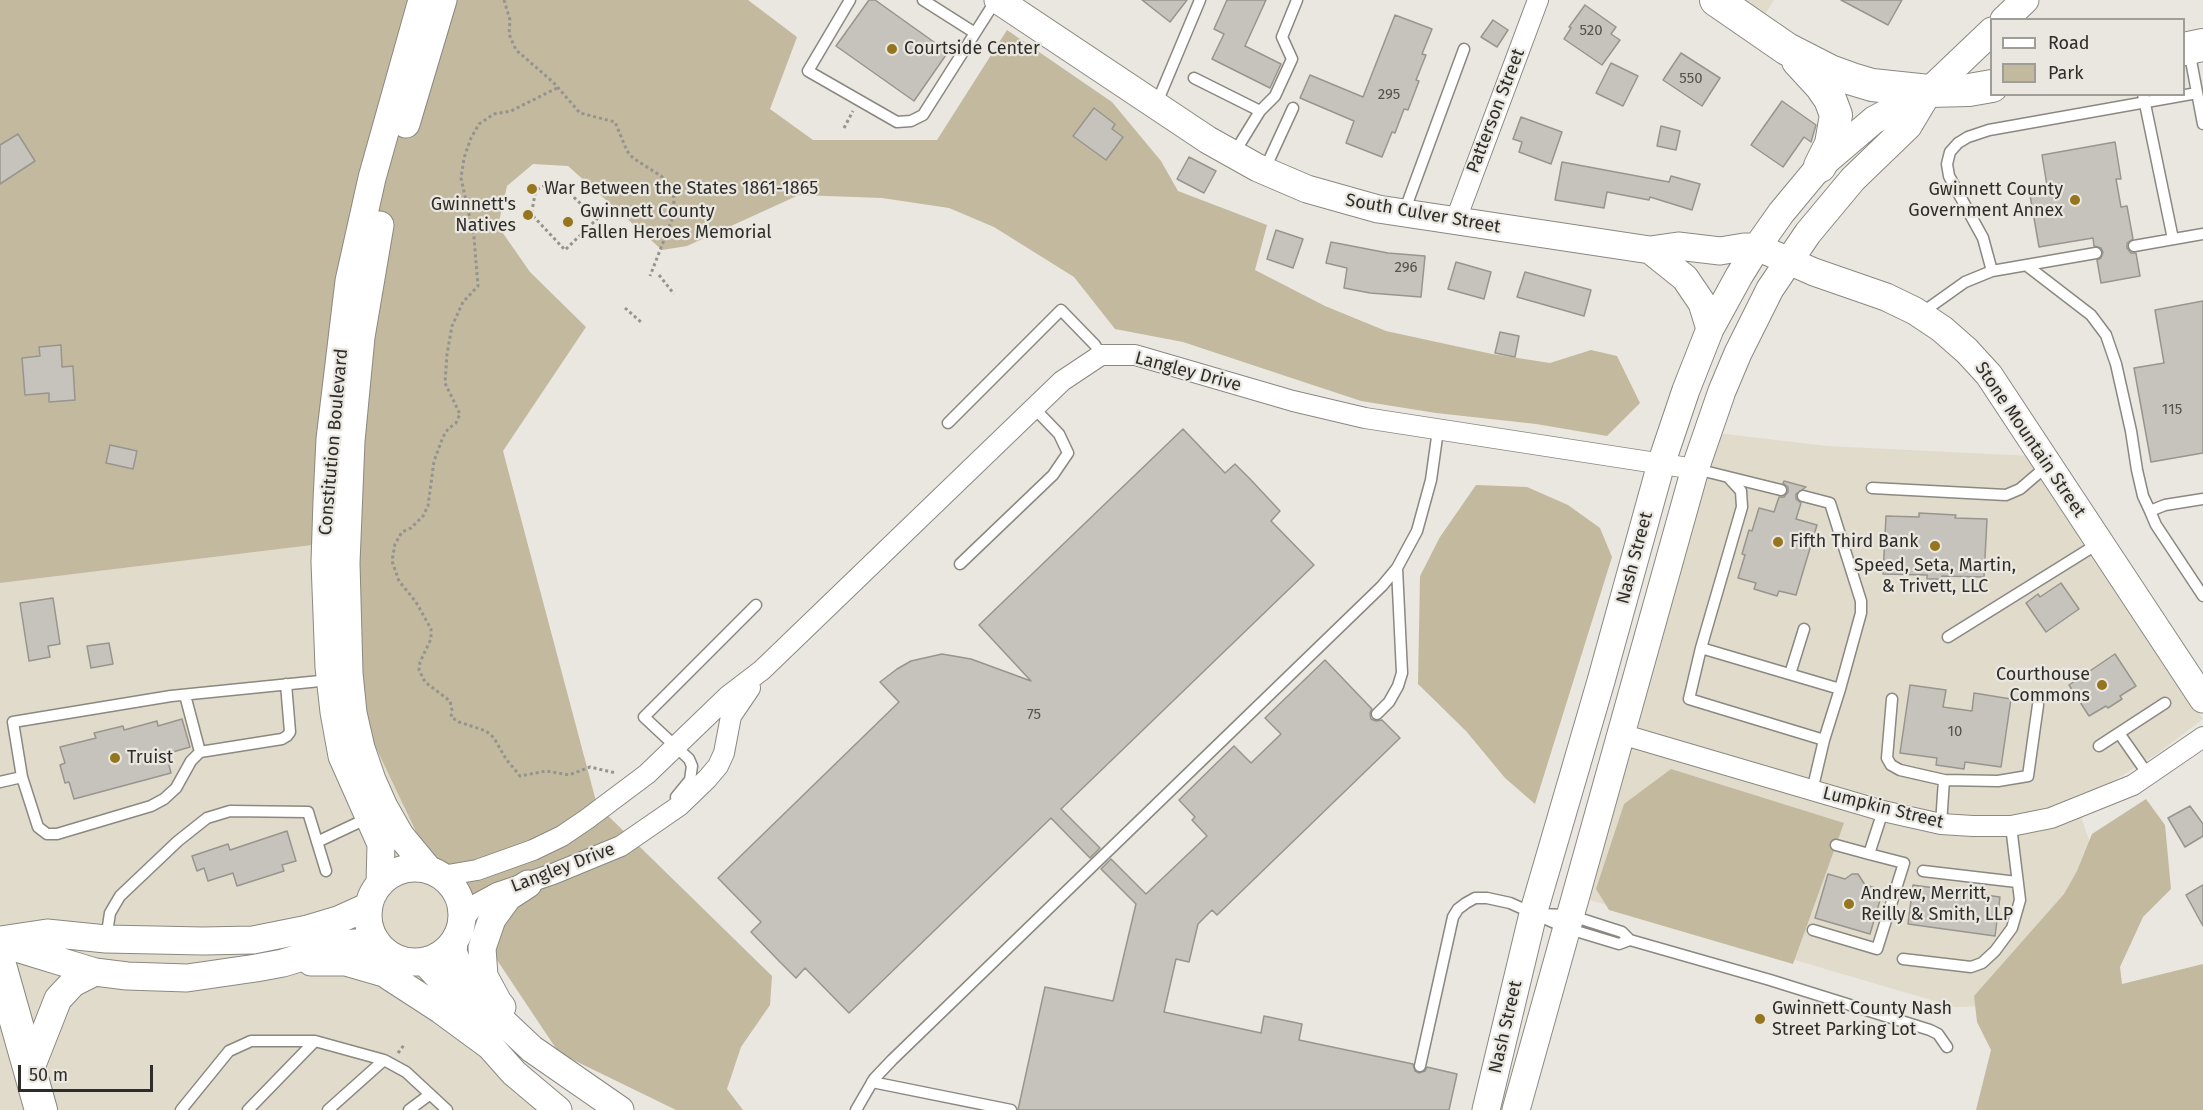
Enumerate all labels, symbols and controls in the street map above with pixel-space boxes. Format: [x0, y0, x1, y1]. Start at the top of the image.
legend [1990, 18, 2185, 96]
house number: 520 [1579, 22, 1603, 40]
text: Road [2048, 32, 2090, 54]
place label: Courtside Center [904, 38, 1040, 60]
marker: Courtside Center [885, 42, 899, 56]
street label: Patterson Street [1462, 46, 1530, 176]
text: Park [2048, 62, 2083, 84]
house number: 550 [1679, 70, 1703, 88]
house number: 295 [1378, 86, 1400, 104]
place label: War Between the States 1861-1865 [544, 178, 818, 200]
place label: Gwinnett County Government Annex [1908, 179, 2063, 222]
marker: War Between the States 1861-1865 [525, 182, 539, 196]
street label: South Culver Street [1344, 190, 1502, 238]
marker: Gwinnett County Government Annex [2068, 193, 2082, 207]
place label: Gwinnett's Natives [431, 194, 516, 236]
place label: Gwinnett County Fallen Heroes Memorial [580, 201, 772, 244]
marker: Gwinnett's Natives [521, 208, 535, 222]
marker: Gwinnett County Fallen Heroes Memorial [561, 215, 575, 229]
house number: 296 [1394, 259, 1418, 277]
street label: Langley Drive [1132, 347, 1244, 397]
street label: Constitution Boulevard [315, 348, 353, 536]
street label: Stone Mountain Street [1970, 358, 2090, 522]
house number: 115 [2162, 401, 2182, 419]
street label: Nash Street [1612, 510, 1658, 606]
place label: Fifth Third Bank [1790, 531, 1919, 553]
marker: Fifth Third Bank [1771, 535, 1785, 549]
marker: Speed, Seta, Martin, & Trivett, LLC [1928, 539, 1942, 553]
place label: Speed, Seta, Martin, & Trivett, LLC [1854, 555, 2016, 598]
place label: Courthouse Commons [1996, 664, 2090, 706]
marker: Courthouse Commons [2095, 678, 2109, 692]
house number: 75 [1027, 706, 1041, 724]
house number: 10 [1948, 723, 1962, 741]
place label: Truist [127, 747, 173, 769]
marker: Truist [108, 751, 122, 765]
street label: Lumpkin Street [1820, 783, 1946, 833]
street label: Langley Drive [508, 838, 618, 898]
place label: Andrew, Merritt, Reilly & Smith, LLP [1861, 883, 2013, 926]
marker: Andrew, Merritt, Reilly & Smith, LLP [1842, 897, 1856, 911]
street label: Nash Street [1485, 979, 1527, 1075]
place label: Gwinnett County Nash Street Parking Lot [1772, 998, 1952, 1040]
marker: Gwinnett County Nash Street Parking Lot [1753, 1012, 1767, 1026]
scale bar [21, 1053, 156, 1091]
text: 50 m [29, 1064, 68, 1086]

